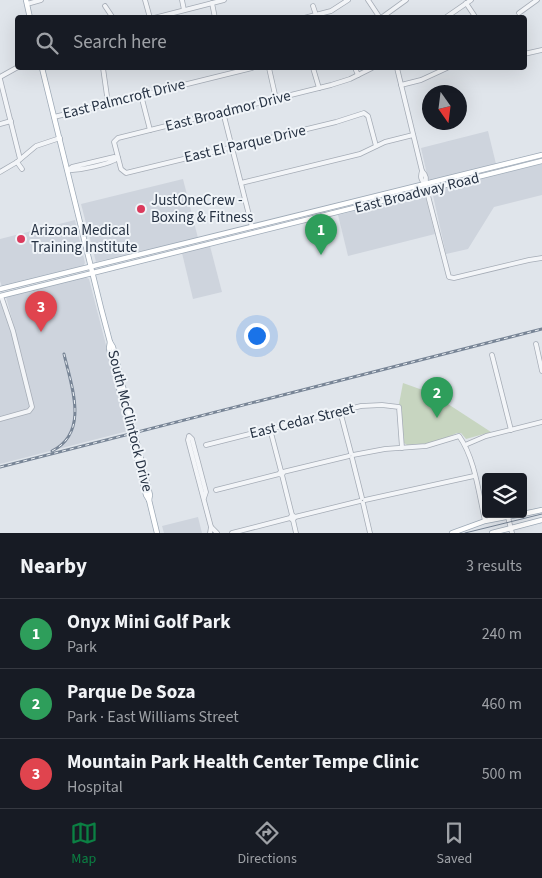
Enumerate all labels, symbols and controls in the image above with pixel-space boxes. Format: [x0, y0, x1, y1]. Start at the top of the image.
search box [15, 15, 527, 70]
icon: search [33, 29, 61, 57]
text: Search here [73, 29, 167, 56]
street label: East Palmcroft Drive [61, 74, 187, 124]
street label: East Broadmor Drive [163, 85, 293, 137]
north arrow [422, 85, 467, 130]
street label: East El Parque Drive [182, 120, 308, 168]
street label: East Broadway Road [353, 167, 481, 219]
place label: JustOneCrew - Boxing & Fitness [151, 190, 253, 228]
marker: JustOneCrew - Boxing & Fitness [135, 203, 147, 215]
pin: 1 [305, 214, 337, 255]
place label: Arizona Medical Training Institute [31, 220, 138, 258]
marker: Arizona Medical Training Institute [15, 233, 27, 245]
pin: 3 [25, 291, 57, 332]
your location [244, 323, 270, 349]
street label: South McClintock Drive [102, 348, 158, 494]
pin: 2 [421, 377, 453, 418]
street label: East Cedar Street [247, 398, 357, 444]
map controls [482, 473, 527, 518]
button: layers [482, 473, 527, 518]
text: Nearby [20, 551, 87, 581]
text: 3 results [466, 555, 522, 577]
text: Onyx Mini Golf Park [67, 609, 231, 636]
text: 1 [32, 623, 40, 645]
text: 240 m [482, 623, 522, 645]
text: Park [67, 636, 97, 658]
text: Parque De Soza [67, 679, 195, 706]
text: 2 [32, 693, 40, 715]
text: 460 m [482, 693, 522, 715]
text: Park · East Williams Street [67, 706, 239, 728]
text: Mountain Park Health Center Tempe Clinic [67, 749, 419, 776]
text: 3 [32, 763, 40, 785]
text: 500 m [482, 763, 522, 785]
text: Hospital [67, 776, 123, 798]
tab: Map [70, 819, 98, 869]
tab: Directions [238, 819, 297, 869]
tab: Saved [436, 819, 472, 869]

